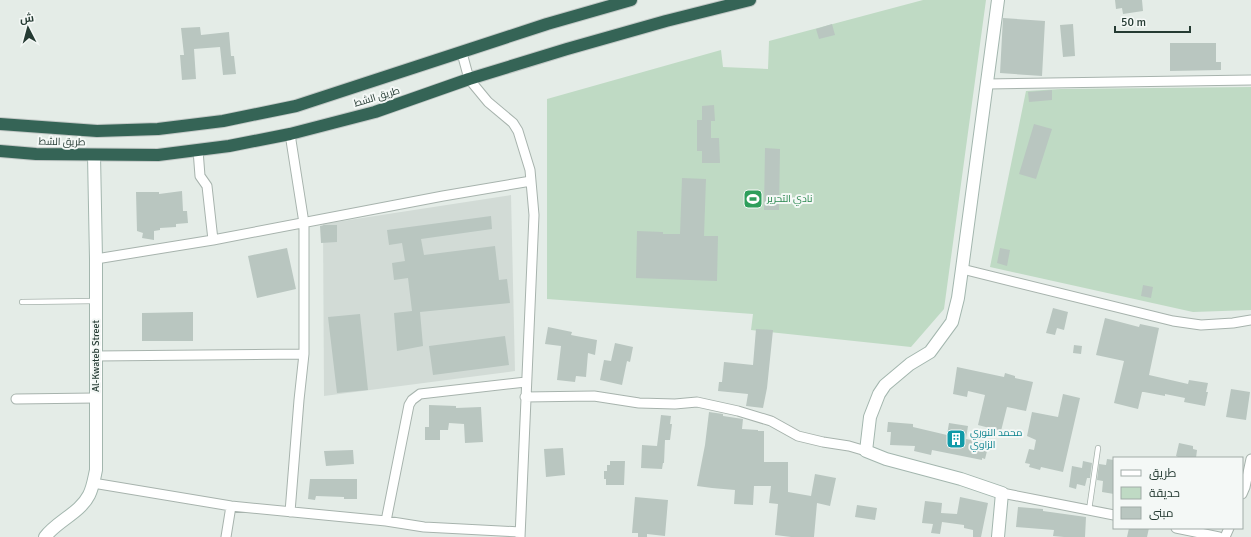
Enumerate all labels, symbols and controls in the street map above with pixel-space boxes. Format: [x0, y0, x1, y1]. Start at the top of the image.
north arrow [8, 8, 48, 48]
scale bar [1115, 8, 1190, 34]
text: ش [19, 11, 35, 26]
text: 50 m [1121, 15, 1146, 30]
street label: طريق الشط [353, 84, 401, 110]
street label: طريق الشط [38, 136, 86, 148]
sports icon: نادي التحرير [742, 188, 764, 210]
place label: نادي التحرير [766, 193, 813, 206]
street label: Al-Kwateb Street [90, 319, 102, 392]
place label: محمد النوري الزاوي [970, 427, 1023, 452]
building icon: محمد النوري الزاوي [945, 428, 967, 450]
legend [1113, 457, 1243, 529]
text: طريق [1149, 466, 1177, 481]
text: حديقة [1149, 486, 1180, 501]
text: مبنى [1149, 506, 1174, 521]

